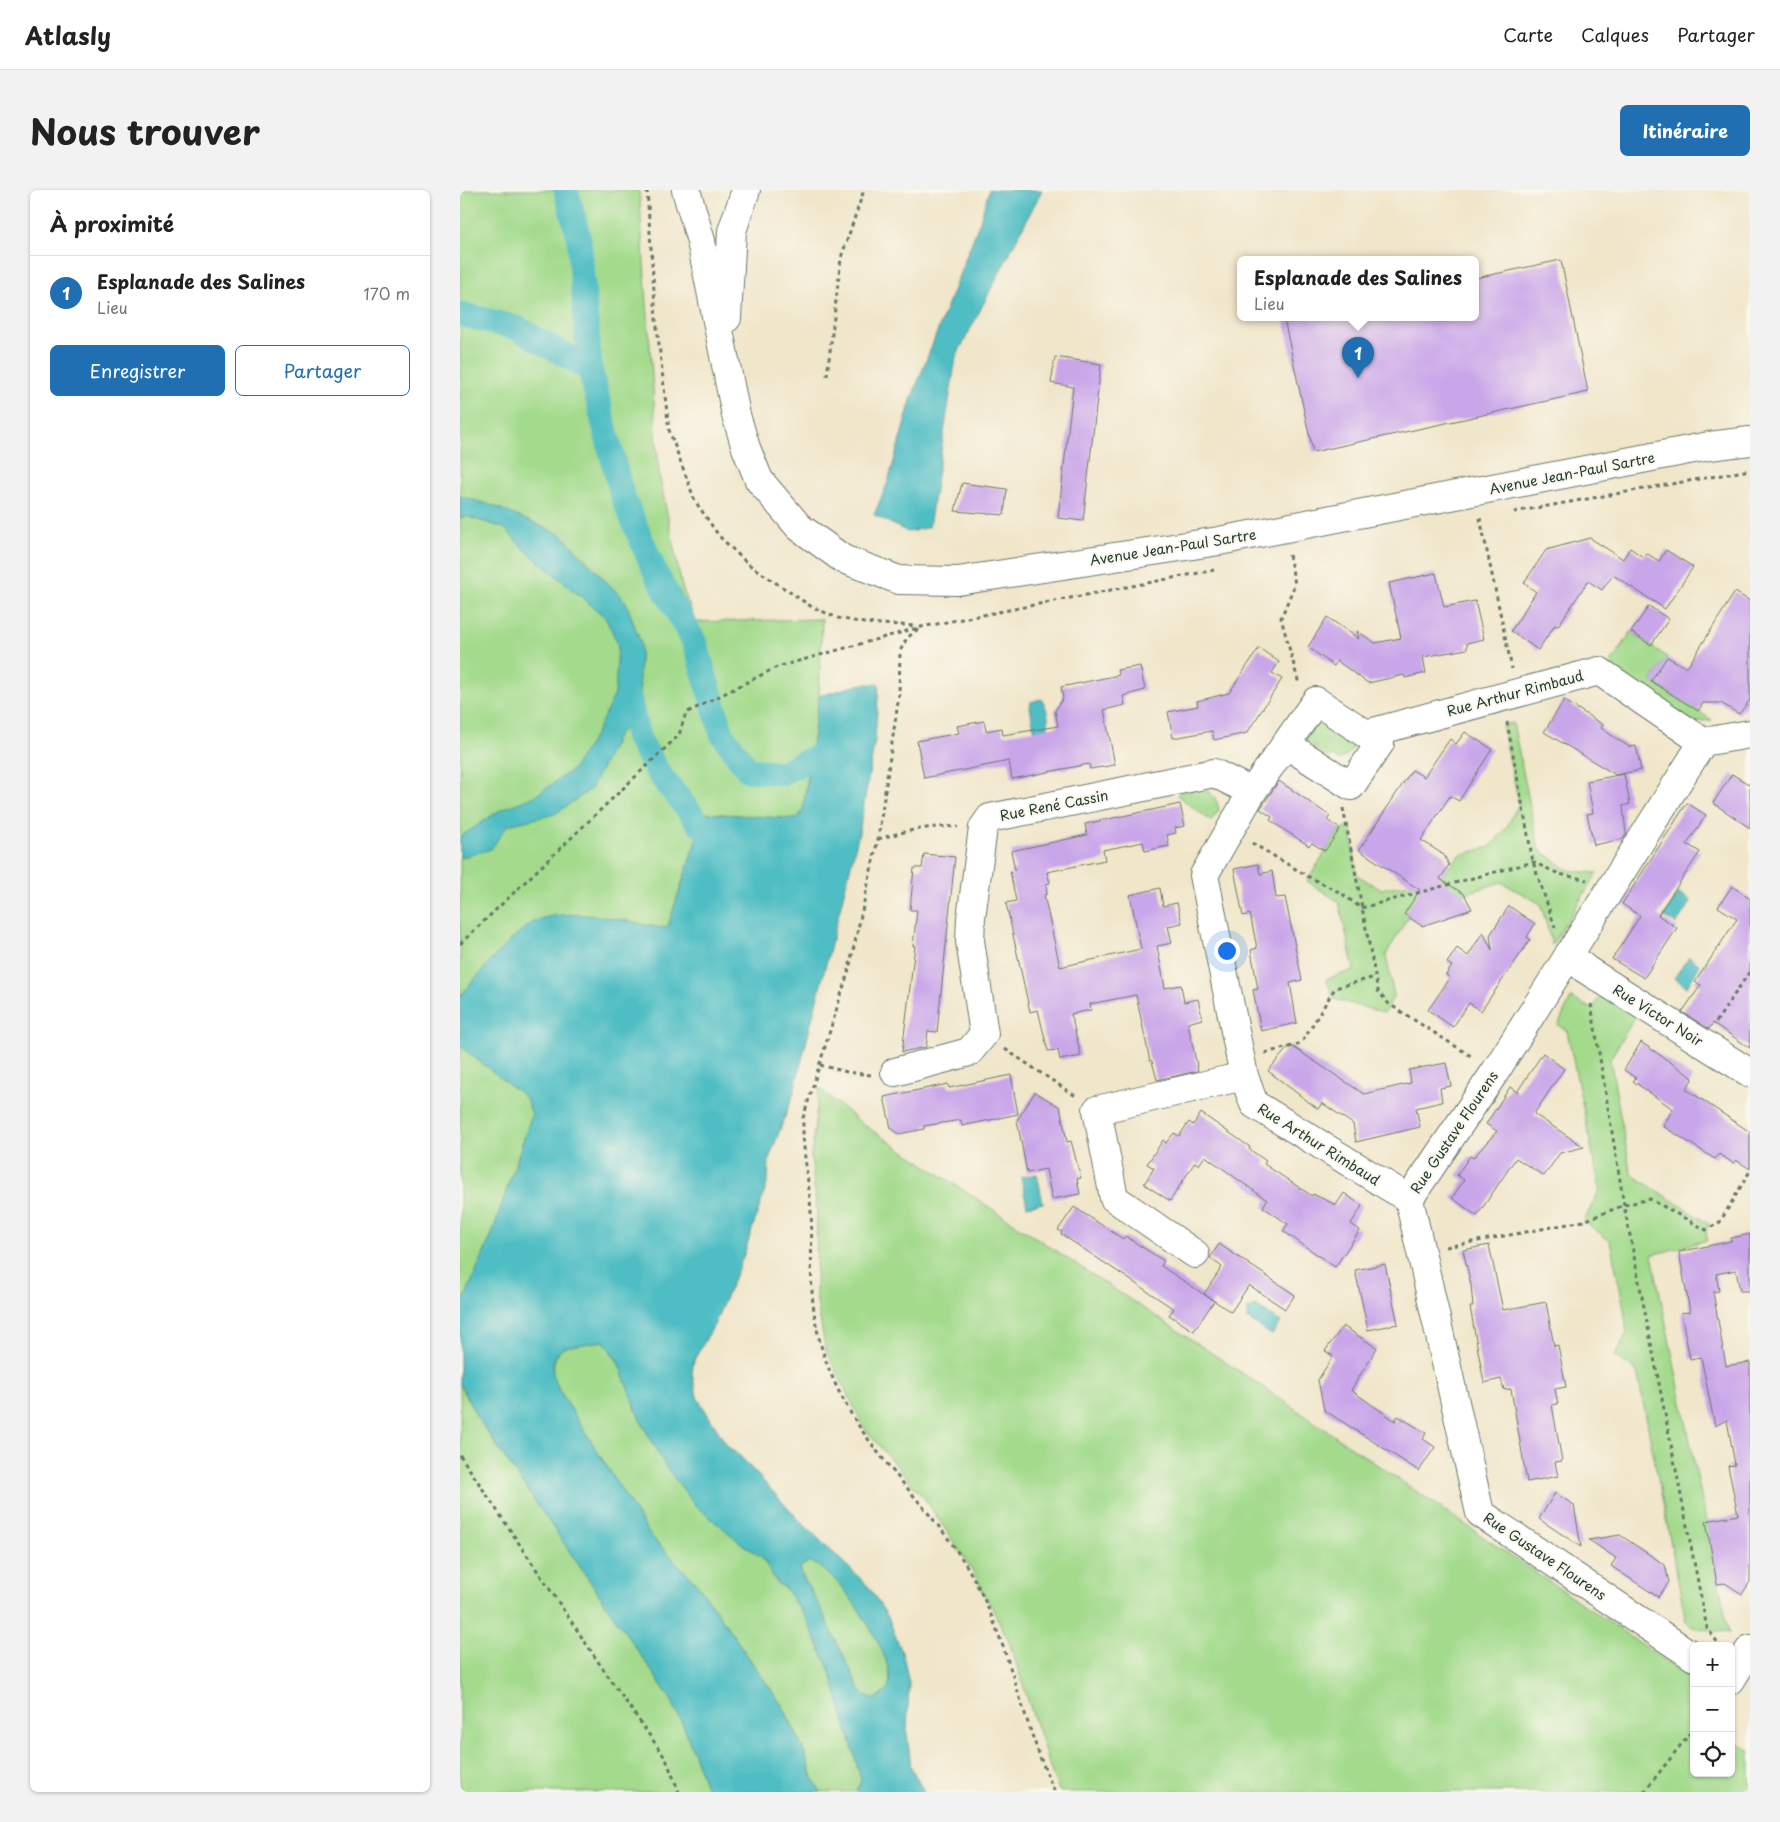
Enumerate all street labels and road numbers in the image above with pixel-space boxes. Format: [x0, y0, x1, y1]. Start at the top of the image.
street label: Avenue Jean-Paul Sartre [1487, 447, 1657, 499]
street label: Avenue Jean-Paul Sartre [1088, 523, 1258, 571]
street label: Rue Arthur Rimbaud [1444, 665, 1586, 721]
street label: Rue René Cassin [998, 784, 1110, 826]
street label: Rue Victor Noir [1609, 979, 1707, 1051]
street label: Rue Gustave Flourens [1405, 1067, 1503, 1197]
street label: Rue Arthur Rimbaud [1254, 1098, 1385, 1190]
street label: Rue Gustave Flourens [1480, 1507, 1610, 1605]

